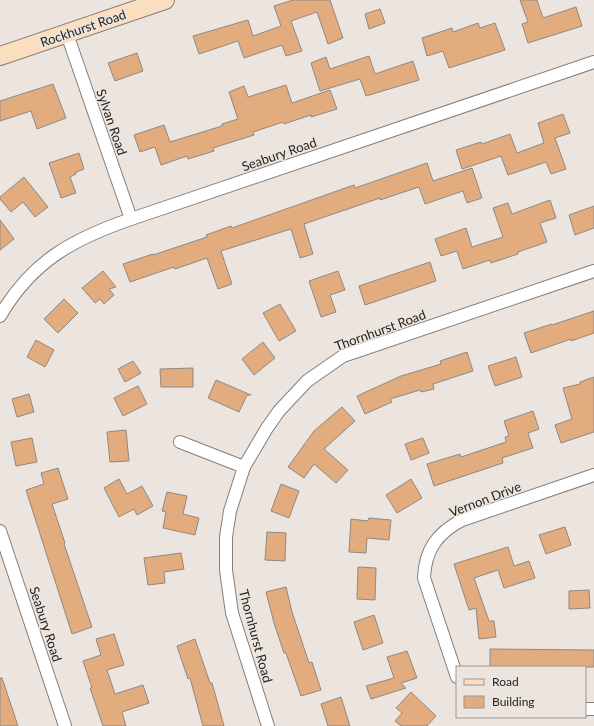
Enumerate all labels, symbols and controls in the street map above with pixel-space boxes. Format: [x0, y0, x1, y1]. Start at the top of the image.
street label: Rockhurst Road [38, 6, 128, 50]
street label: Sylvan Road [93, 87, 131, 157]
street label: Seabury Road [239, 134, 319, 174]
street label: Thornhurst Road [332, 306, 428, 354]
street label: Vernon Drive [447, 478, 523, 520]
street label: Seabury Road [26, 584, 66, 664]
street label: Thornhurst Road [236, 588, 276, 684]
legend [456, 666, 586, 718]
text: Road [492, 674, 519, 689]
text: Building [492, 694, 535, 709]

